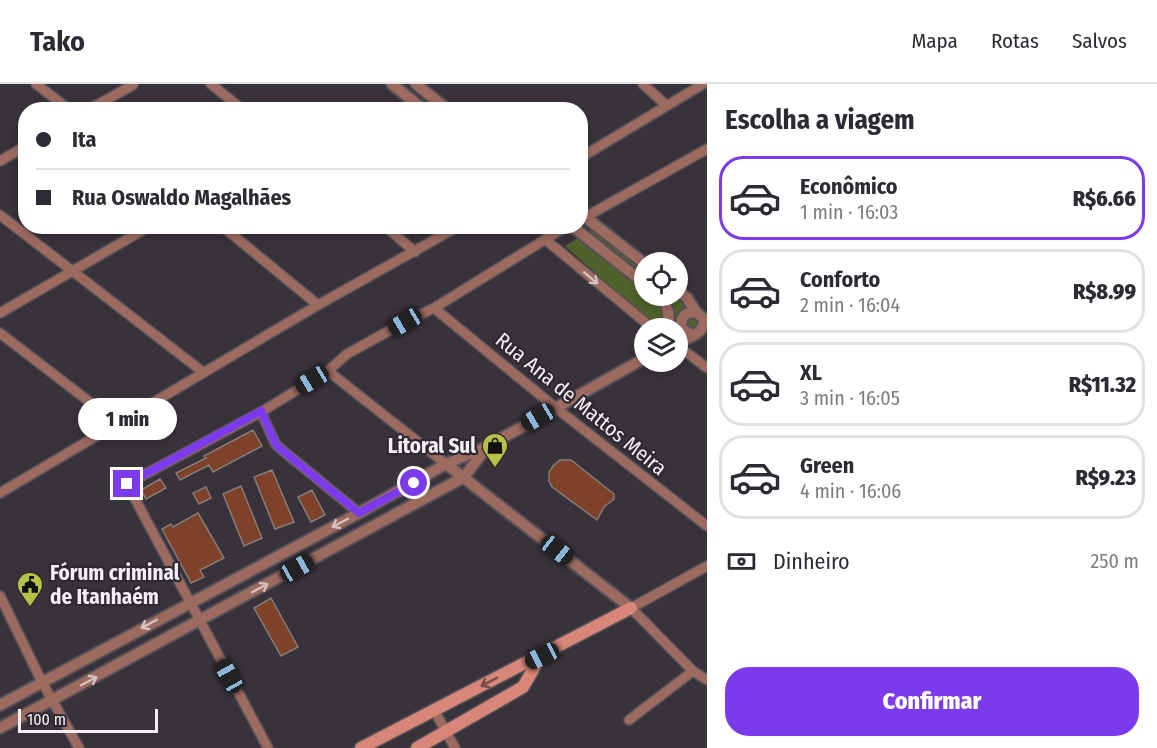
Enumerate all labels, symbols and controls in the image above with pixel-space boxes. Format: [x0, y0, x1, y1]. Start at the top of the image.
text: Tako [30, 25, 85, 58]
text: Mapa [911, 28, 958, 54]
text: Rotas [991, 28, 1039, 54]
text: Salvos [1072, 28, 1127, 54]
text: Escolha a viagem [725, 104, 915, 136]
text: Ita [72, 126, 96, 153]
icon: car [728, 171, 782, 225]
text: Econômico [800, 173, 898, 200]
text: Rua Oswaldo Magalhães [72, 184, 291, 211]
text: R$6.66 [1073, 185, 1136, 212]
text: 1 min · 16:03 [800, 200, 898, 224]
map controls [634, 252, 688, 372]
button: locate [634, 252, 688, 306]
icon: car [728, 264, 782, 318]
text: Conforto [800, 266, 880, 293]
one-way arrow [583, 271, 599, 284]
text: R$8.99 [1073, 278, 1136, 305]
text: 2 min · 16:04 [800, 293, 900, 317]
car [385, 305, 425, 339]
button: layers [634, 318, 688, 372]
street label: Rua Ana de Mattos Meira [490, 327, 672, 481]
icon: car [728, 357, 782, 411]
text: XL [800, 359, 822, 386]
car [292, 363, 332, 397]
text: R$11.32 [1069, 371, 1136, 398]
text: 3 min · 16:05 [800, 386, 900, 410]
callout: 1 min [78, 397, 176, 439]
car [518, 400, 558, 434]
text: 1 min [106, 407, 149, 431]
shop icon: Litoral Sul [480, 431, 510, 469]
place label: Litoral Sul [388, 433, 476, 459]
icon: car [728, 450, 782, 504]
text: Green [800, 452, 854, 479]
text: R$9.23 [1075, 464, 1136, 491]
route start [400, 469, 427, 496]
route end [113, 470, 140, 497]
text: 4 min · 16:06 [800, 479, 901, 503]
one-way arrow [332, 518, 350, 529]
car [537, 532, 577, 568]
icon: cash [725, 545, 758, 578]
text: Dinheiro [773, 548, 850, 575]
text: 250 m [1091, 549, 1139, 573]
car [277, 551, 317, 585]
place label: Fórum criminal de Itanhaém [50, 560, 180, 610]
public building icon: Fórum criminal de Itanhaém [15, 570, 45, 608]
one-way arrow [251, 582, 269, 593]
one-way arrow [141, 619, 159, 630]
car [522, 640, 562, 672]
car [212, 656, 246, 696]
button: Confirmar [725, 667, 1139, 736]
one-way arrow [80, 675, 97, 687]
one-way arrow [481, 677, 499, 688]
scale bar [18, 706, 158, 734]
text: 100 m [27, 710, 66, 729]

